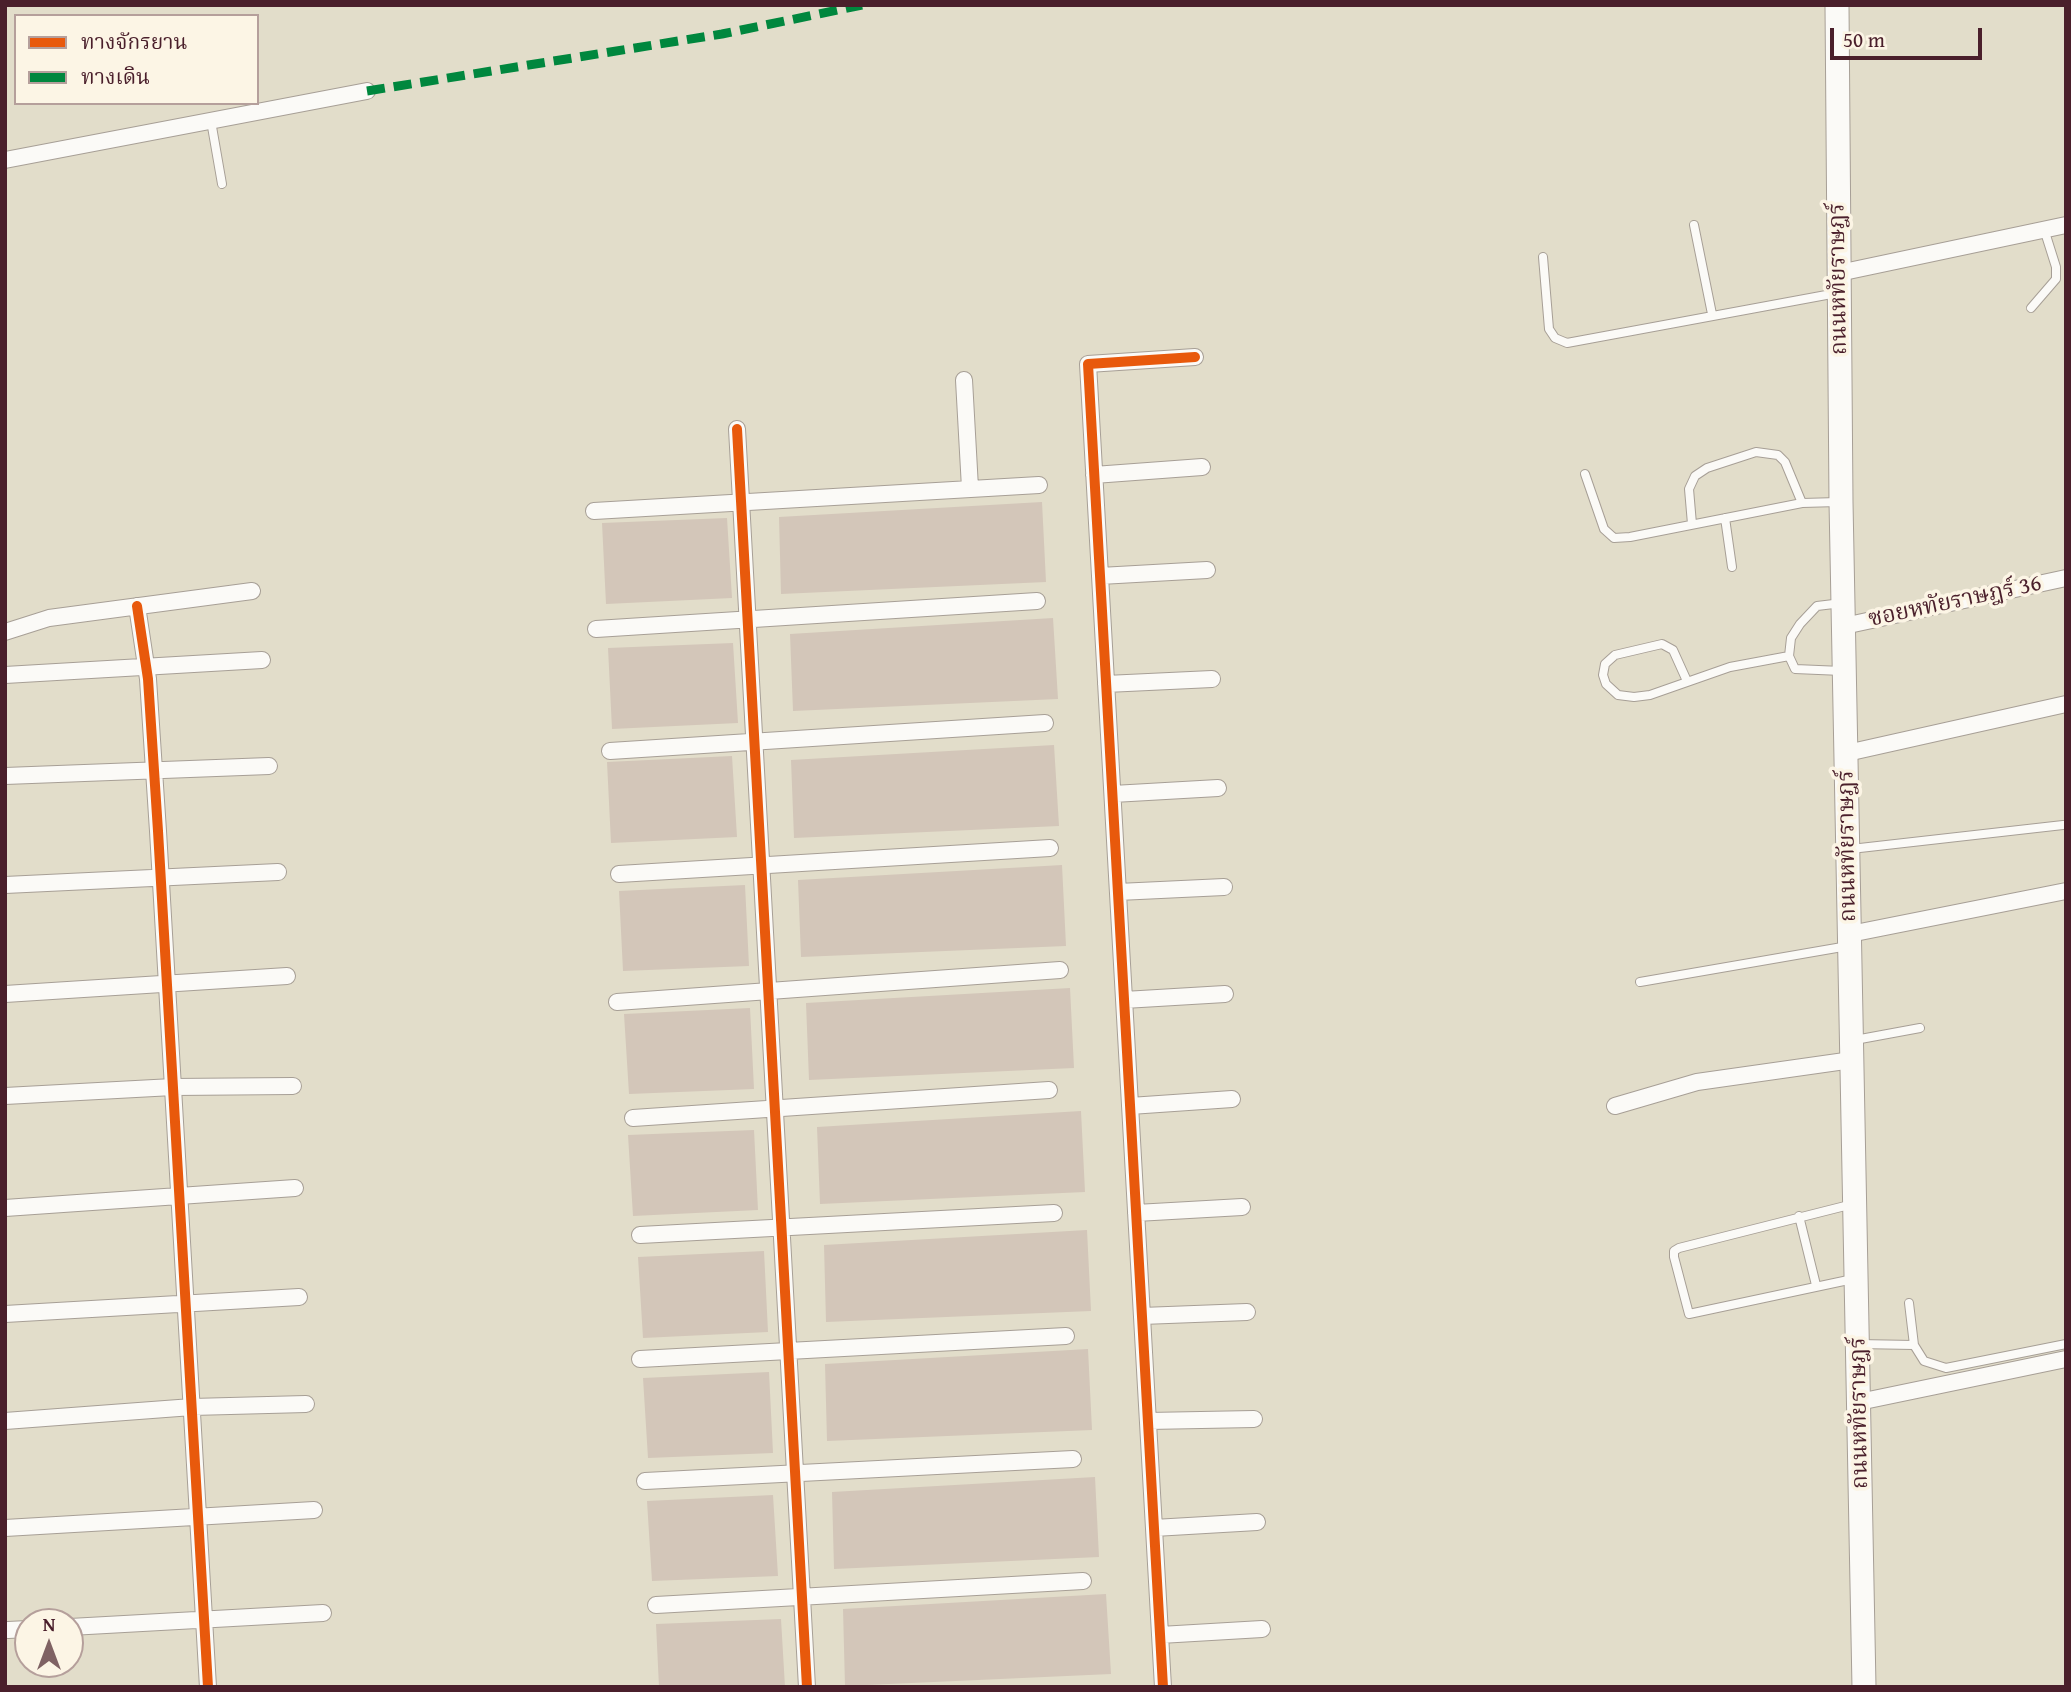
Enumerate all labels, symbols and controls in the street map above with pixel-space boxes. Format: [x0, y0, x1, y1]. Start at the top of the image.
legend [14, 14, 259, 105]
scale bar [1833, 14, 1985, 58]
text: 50 m [1843, 24, 1885, 55]
text: ทางจักรยาน [81, 26, 187, 57]
text: ทางเดิน [81, 61, 150, 92]
street label: ถนนหทัยราษฎร์ [1824, 203, 1854, 355]
street label: ซอยหทัยราษฎร์ 36 [1866, 570, 2044, 634]
street label: ถนนหทัยราษฎร์ [1833, 770, 1863, 922]
street label: ถนนหทัยราษฎร์ [1845, 1337, 1875, 1489]
north arrow [14, 1608, 84, 1678]
text: N [43, 1610, 55, 1638]

